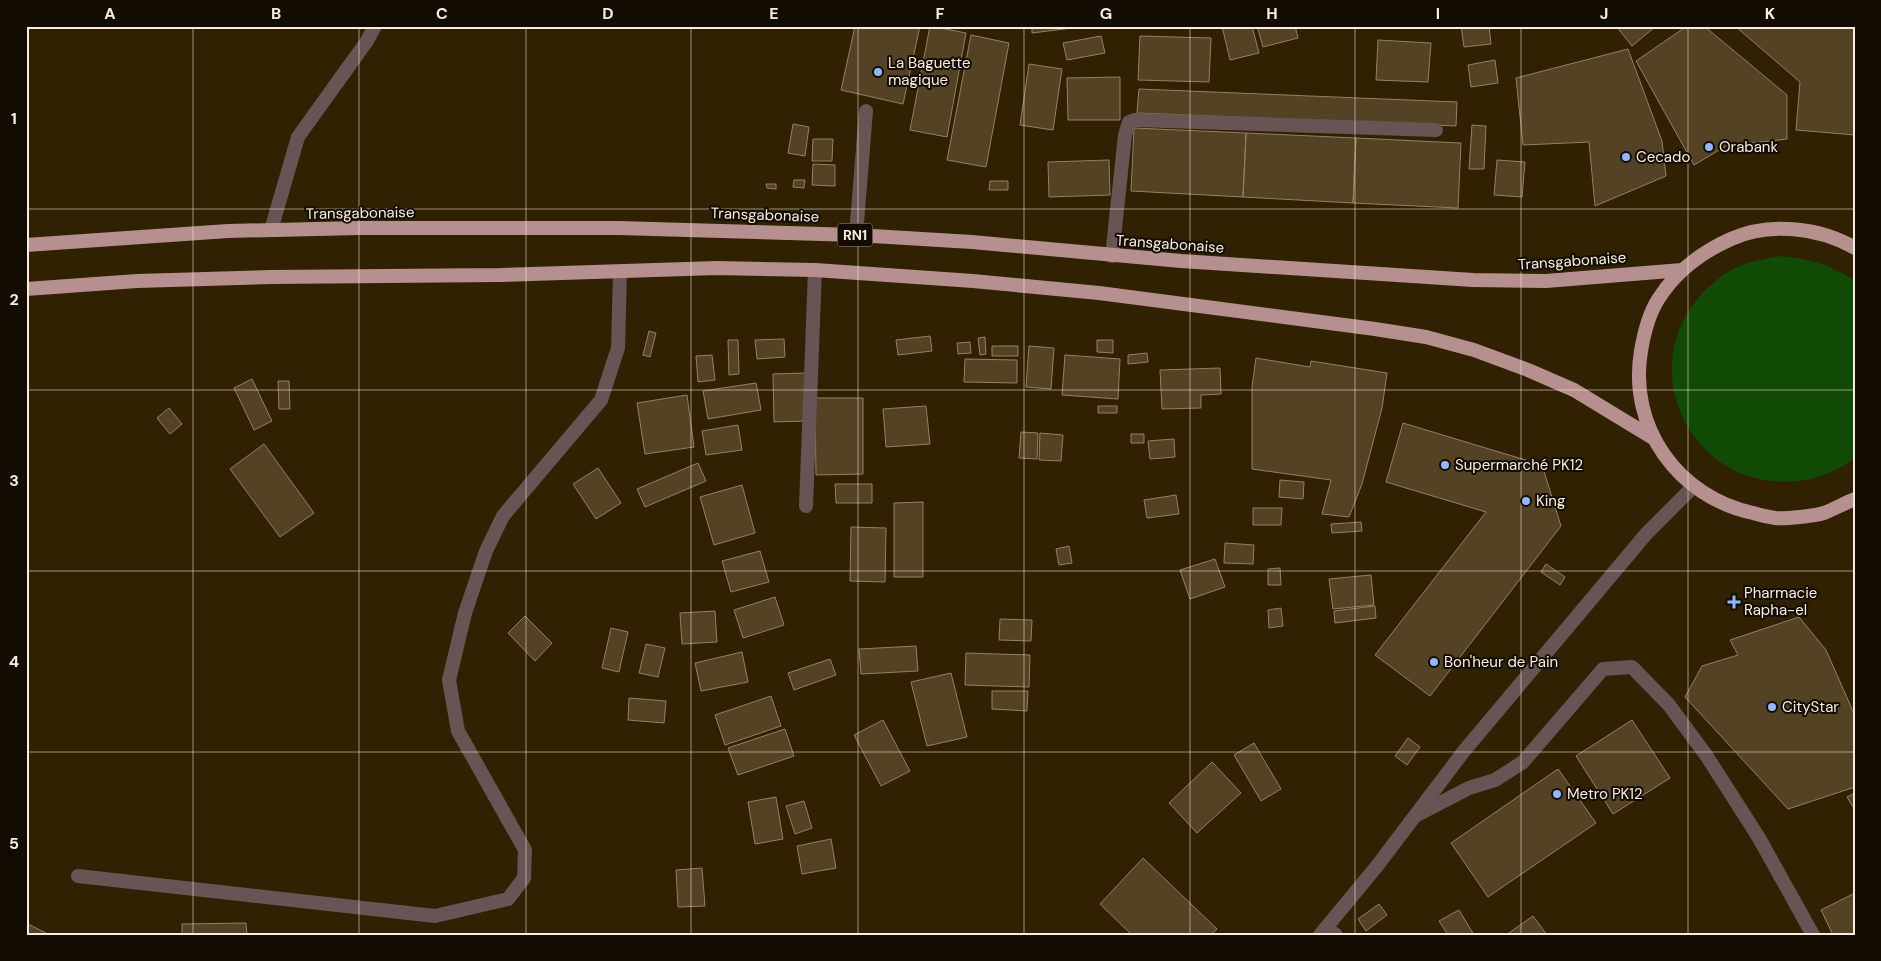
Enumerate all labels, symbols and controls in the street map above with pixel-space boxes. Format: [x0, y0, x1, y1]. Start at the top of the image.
text: A [104, 3, 116, 24]
text: B [271, 3, 281, 24]
text: C [436, 3, 448, 24]
text: D [602, 3, 614, 24]
text: E [769, 3, 779, 24]
text: F [936, 3, 945, 24]
text: G [1100, 3, 1112, 24]
text: H [1266, 3, 1278, 24]
text: I [1436, 3, 1440, 24]
text: J [1600, 3, 1608, 24]
text: K [1765, 3, 1776, 24]
place label: La Baguette magique [888, 53, 971, 90]
marker: La Baguette magique [872, 66, 884, 78]
text: 1 [11, 108, 17, 129]
place label: Orabank [1719, 137, 1778, 157]
marker: Orabank [1703, 141, 1715, 153]
place label: Cecado [1636, 147, 1690, 167]
marker: Cecado [1620, 151, 1632, 163]
street label: Transgabonaise [306, 202, 414, 224]
street label: Transgabonaise [710, 203, 820, 227]
road number: RN1 [838, 224, 872, 246]
street label: Transgabonaise [1115, 230, 1225, 258]
street label: Transgabonaise [1517, 247, 1627, 275]
text: 2 [9, 289, 19, 310]
place label: Supermarché PK12 [1455, 455, 1583, 475]
marker: Supermarché PK12 [1439, 459, 1451, 471]
text: 3 [9, 470, 19, 491]
place label: King [1536, 491, 1565, 511]
marker: King [1520, 495, 1532, 507]
place label: Pharmacie Rapha-el [1744, 583, 1817, 620]
marker: Pharmacie Rapha-el [1728, 596, 1740, 608]
text: 4 [9, 651, 19, 672]
place label: Bon'heur de Pain [1444, 652, 1558, 672]
marker: Bon'heur de Pain [1428, 656, 1440, 668]
place label: CityStar [1782, 697, 1839, 717]
marker: CityStar [1766, 701, 1778, 713]
place label: Metro PK12 [1567, 784, 1643, 804]
marker: Metro PK12 [1551, 788, 1563, 800]
text: 5 [9, 833, 19, 854]

